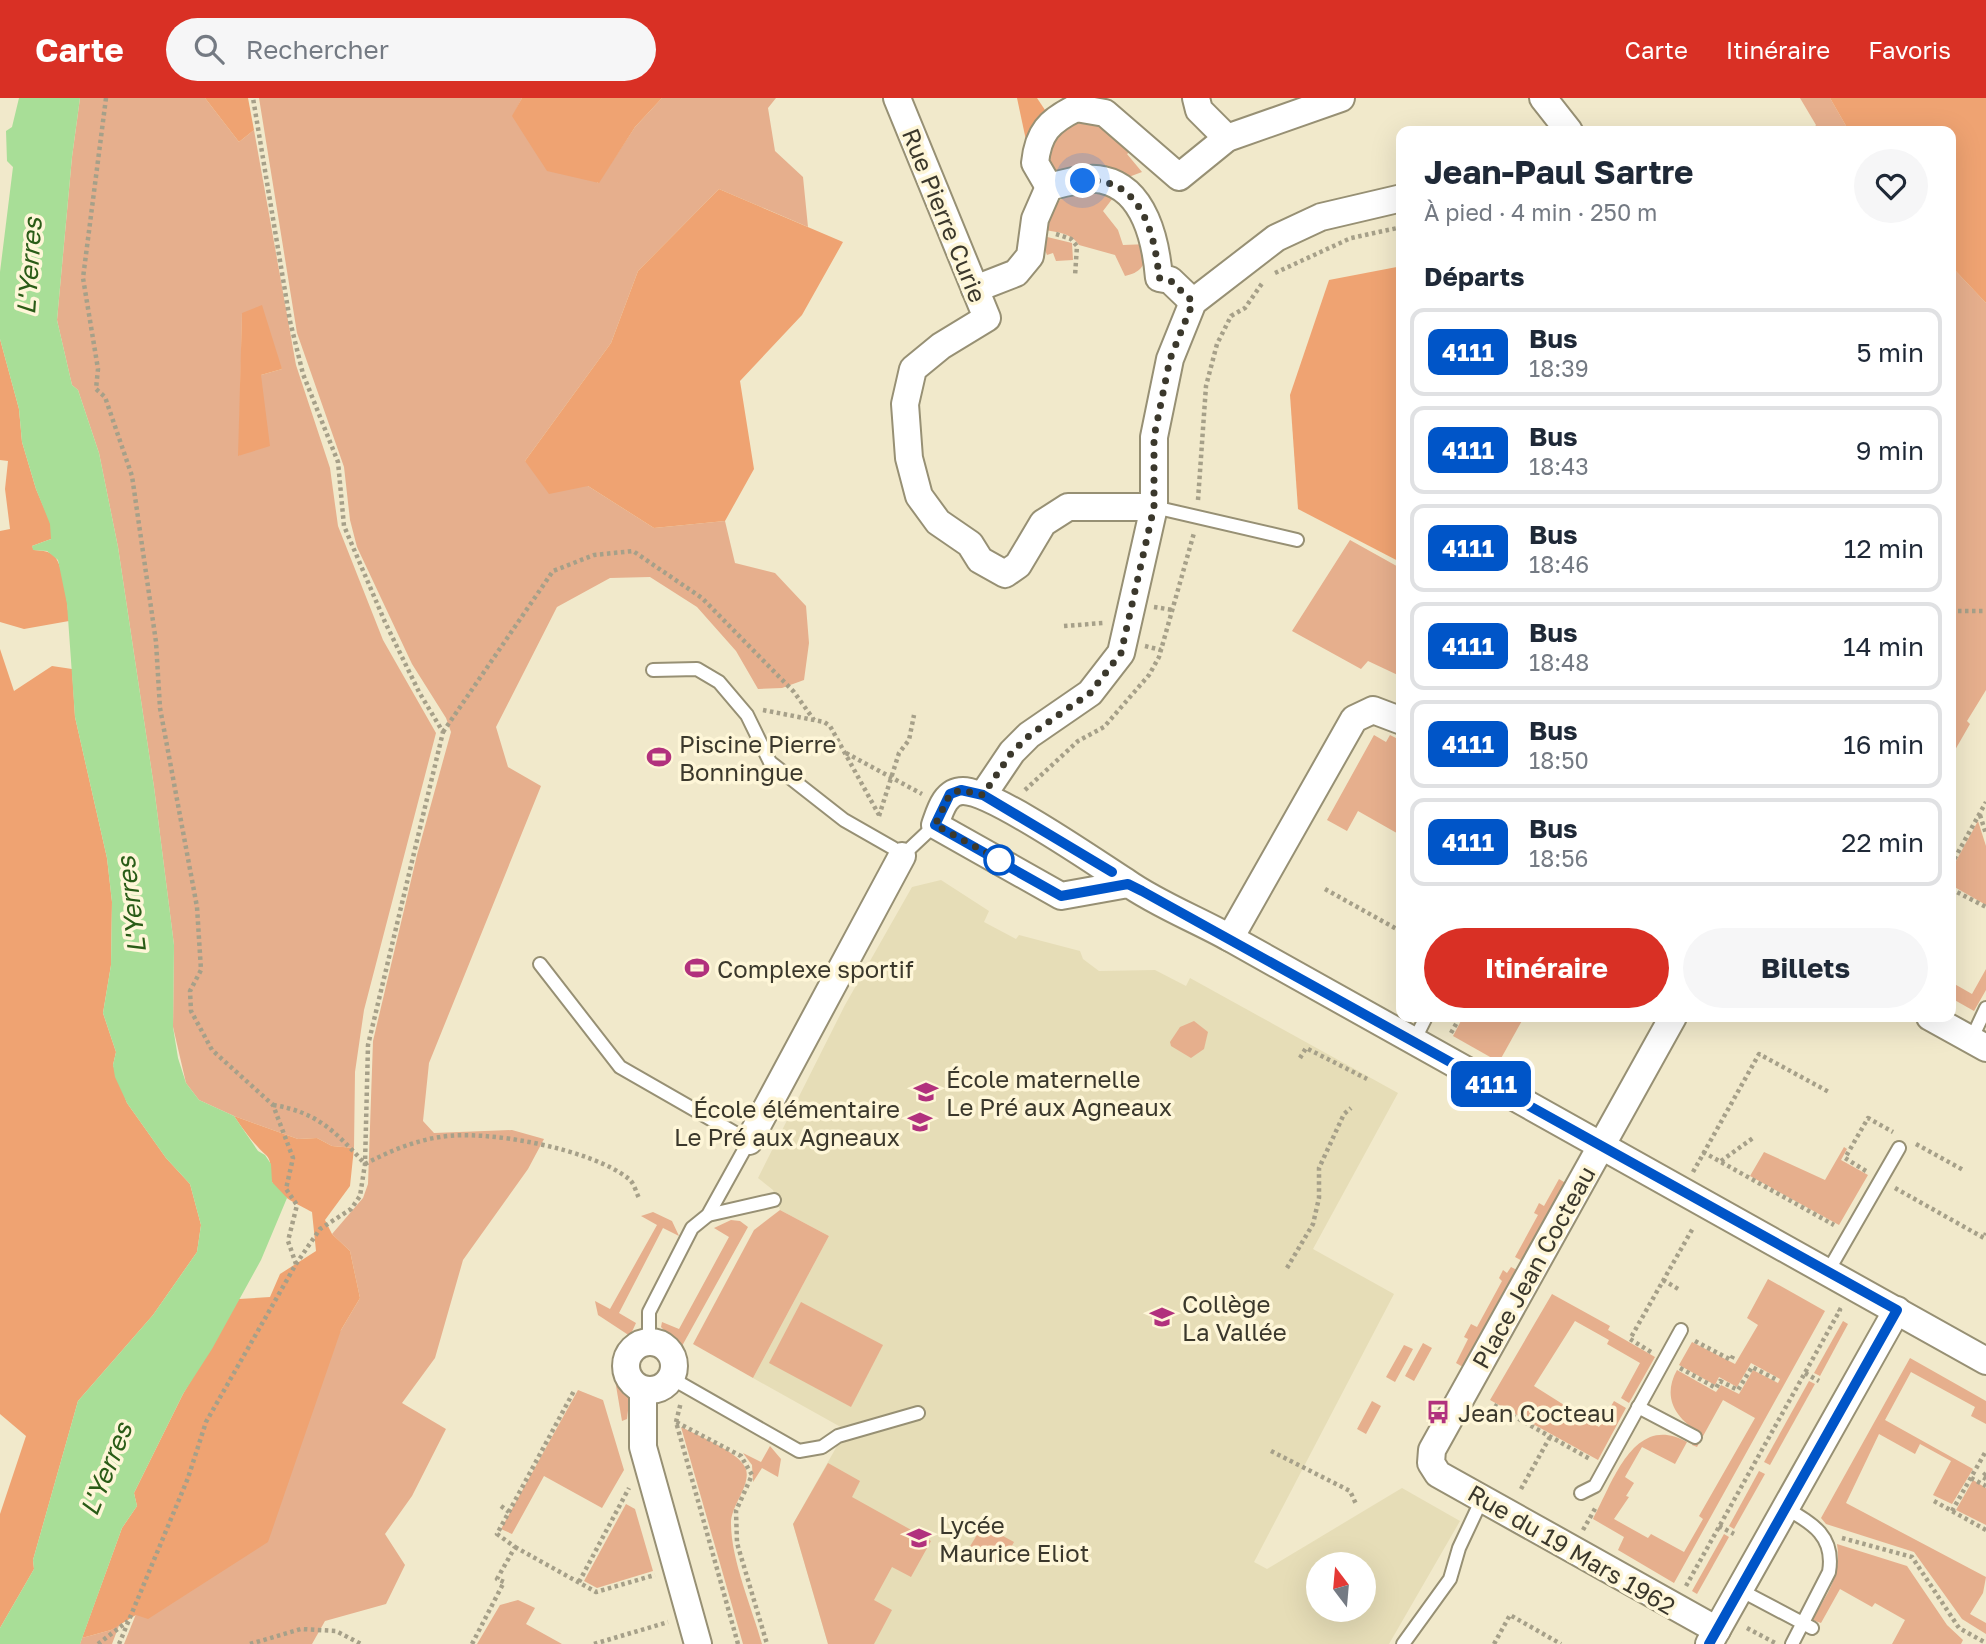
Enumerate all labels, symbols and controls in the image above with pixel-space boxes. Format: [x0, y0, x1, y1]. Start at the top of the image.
search box [166, 18, 656, 81]
text: Carte [35, 30, 124, 69]
icon: search [190, 30, 228, 68]
text: Rechercher [246, 34, 389, 65]
text: Carte [1625, 35, 1688, 64]
text: Itinéraire [1726, 35, 1830, 64]
text: Favoris [1868, 35, 1951, 64]
street label: Rue Pierre Curie [897, 124, 993, 306]
button: heart [1854, 149, 1928, 223]
text: Jean-Paul Sartre [1424, 152, 1693, 191]
your location [1065, 163, 1100, 198]
text: À pied · 4 min · 250 m [1424, 198, 1657, 226]
water label: L'Yerres [10, 215, 48, 316]
text: Départs [1424, 261, 1525, 292]
text: Bus [1529, 323, 1577, 354]
text: 4111 [1442, 337, 1494, 366]
text: 5 min [1856, 337, 1924, 368]
text: 18:39 [1529, 354, 1589, 382]
text: Bus [1529, 421, 1577, 452]
text: 4111 [1442, 435, 1494, 464]
text: 9 min [1856, 435, 1924, 466]
text: 18:43 [1529, 452, 1589, 480]
text: Bus [1529, 519, 1577, 550]
text: 4111 [1442, 533, 1494, 562]
text: 12 min [1844, 533, 1924, 564]
text: 18:46 [1529, 550, 1589, 578]
text: Bus [1529, 617, 1577, 648]
text: 4111 [1442, 631, 1494, 660]
text: 14 min [1843, 631, 1924, 662]
text: 18:48 [1529, 648, 1589, 676]
text: Bus [1529, 715, 1577, 746]
place label: Piscine Pierre Bonningue [679, 729, 837, 786]
text: 4111 [1442, 729, 1494, 758]
text: 16 min [1843, 729, 1924, 760]
sports icon: Piscine Pierre Bonningue [645, 743, 673, 771]
text: 18:50 [1529, 746, 1589, 774]
text: Bus [1529, 813, 1577, 844]
text: 4111 [1442, 827, 1494, 856]
text: 22 min [1841, 827, 1924, 858]
text: 18:56 [1529, 844, 1588, 872]
unlabelled marker [984, 845, 1014, 875]
water label: L'Yerres [110, 854, 152, 955]
button: Itinéraire [1424, 928, 1669, 1008]
button: Billets [1683, 928, 1928, 1008]
sports icon: Complexe sportif [683, 954, 711, 982]
place label: Complexe sportif [717, 954, 914, 983]
line badge: 4111 [1442, 1061, 1540, 1107]
place label: École maternelle Le Pré aux Agneaux [946, 1064, 1172, 1121]
text: 4111 [1465, 1069, 1517, 1098]
school or university icon: École maternelle Le Pré aux Agneaux [912, 1078, 940, 1106]
place label: École élémentaire Le Pré aux Agneaux [674, 1094, 900, 1151]
school or university icon: École élémentaire Le Pré aux Agneaux [906, 1108, 934, 1136]
street label: Place Jean Cocteau [1465, 1161, 1601, 1373]
place label: Collège La Vallée [1182, 1289, 1287, 1346]
school or university icon: Collège La Vallée [1148, 1303, 1176, 1331]
bus stop icon: Jean Cocteau [1424, 1398, 1452, 1426]
place label: Jean Cocteau [1458, 1398, 1615, 1427]
water label: L'Yerres [73, 1417, 139, 1520]
street label: Rue du 19 Mars 1962 [1463, 1478, 1681, 1620]
place label: Lycée Maurice Eliot [939, 1510, 1089, 1567]
school or university icon: Lycée Maurice Eliot [905, 1524, 933, 1552]
north arrow [1306, 1552, 1376, 1622]
map controls [1306, 1552, 1376, 1622]

